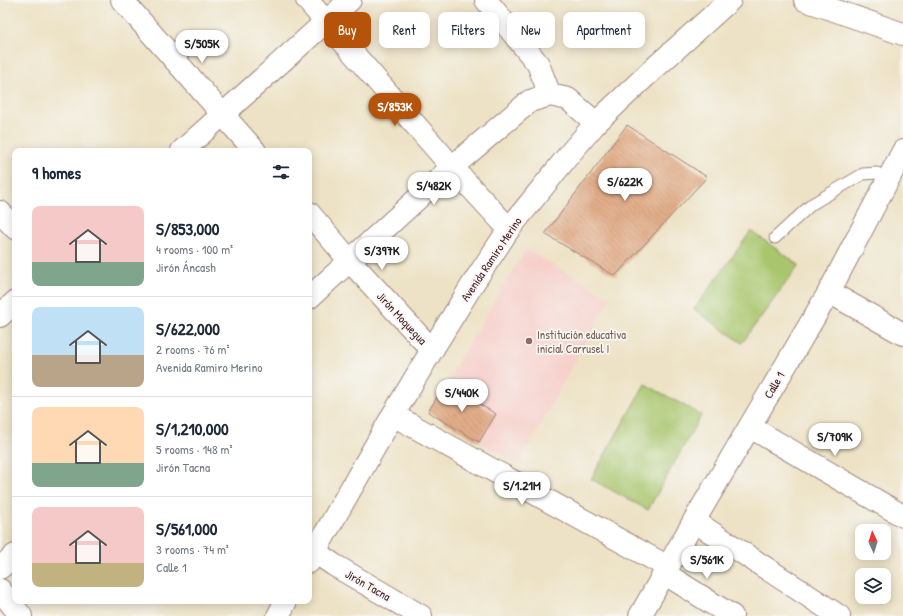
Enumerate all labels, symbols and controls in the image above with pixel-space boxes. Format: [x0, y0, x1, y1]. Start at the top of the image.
chip: Buy [324, 12, 371, 48]
chip: Rent [379, 12, 430, 48]
chip: Filters [438, 12, 499, 48]
chip: New [507, 12, 555, 48]
chip: Apartment [563, 12, 645, 48]
pin: S/505K [169, 30, 235, 64]
text: S/505K [184, 34, 220, 52]
pin: S/853K [362, 93, 428, 127]
text: S/853K [377, 97, 413, 115]
text: 9 homes [32, 161, 81, 184]
icon: filters [270, 161, 292, 183]
pin: S/622K [592, 168, 658, 202]
pin: S/482K [401, 172, 467, 206]
text: S/622K [607, 172, 643, 190]
text: S/482K [417, 176, 451, 194]
street label: Avenida Ramiro Merino [456, 213, 526, 305]
text: S/853,000 [156, 217, 219, 240]
icon: home [64, 222, 112, 270]
pin: S/397K [349, 237, 415, 271]
text: 4 rooms · 100 m² [156, 240, 233, 258]
text: S/397K [364, 241, 400, 259]
text: Jirón Áncash [156, 258, 216, 276]
street label: Jirón Moquegua [373, 288, 431, 348]
text: S/622,000 [156, 317, 220, 340]
icon: home [64, 323, 112, 371]
place label: Institución educativa inicial Carrusel I [537, 326, 626, 357]
marker: Institución educativa inicial Carrusel I [524, 336, 534, 346]
text: 2 rooms · 76 m² [156, 340, 229, 358]
text: Avenida Ramiro Merino [156, 358, 263, 376]
street label: Calle 1 [760, 368, 788, 402]
pin: S/440K [429, 379, 495, 413]
text: S/440K [445, 383, 479, 401]
text: S/1,210,000 [156, 417, 229, 440]
icon: home [64, 423, 112, 471]
pin: S/709K [802, 423, 868, 457]
text: S/709K [817, 427, 853, 445]
text: 5 rooms · 148 m² [156, 440, 232, 458]
text: Jirón Tacna [156, 458, 210, 476]
pin: S/1.21M [485, 472, 559, 506]
text: S/1.21M [503, 476, 541, 494]
text: S/561,000 [156, 517, 217, 540]
icon: home [64, 523, 112, 571]
north arrow [855, 524, 891, 560]
map controls [855, 524, 891, 604]
text: 3 rooms · 74 m² [156, 540, 229, 558]
pin: S/561K [674, 546, 740, 580]
text: S/561K [690, 550, 724, 568]
text: Calle 1 [156, 558, 187, 576]
street label: Jirón Tacna [342, 565, 394, 605]
button: layers [855, 568, 891, 604]

